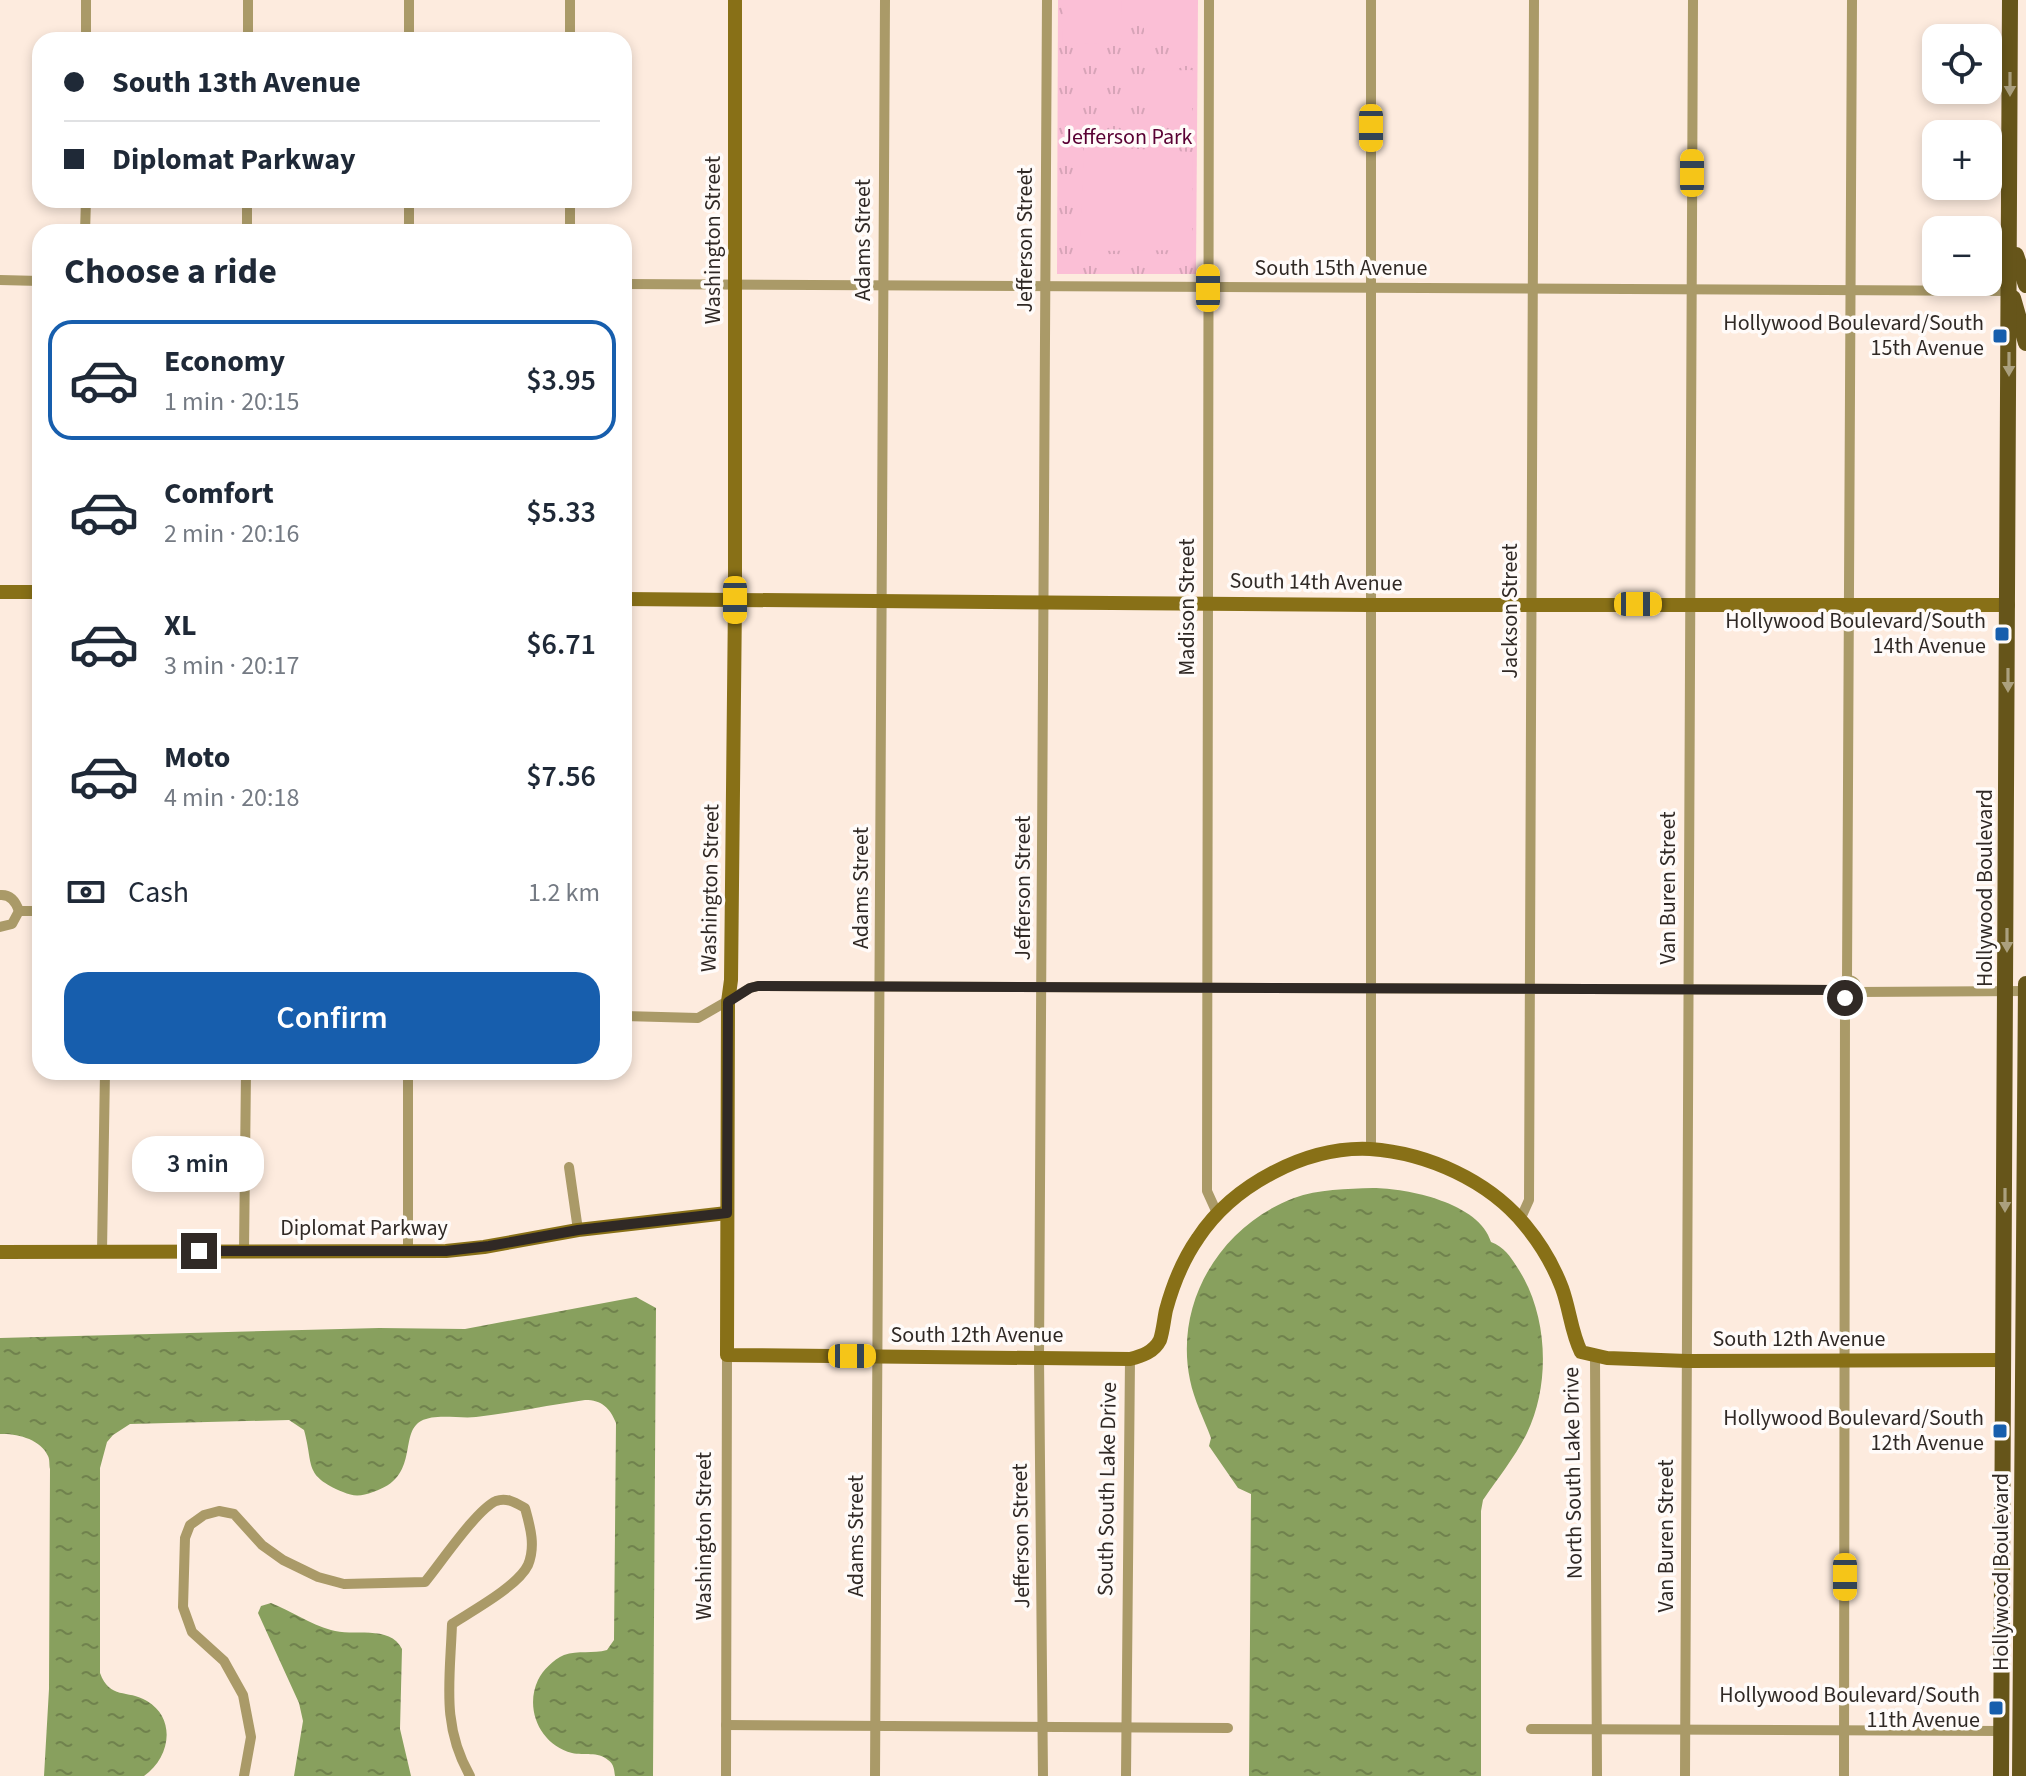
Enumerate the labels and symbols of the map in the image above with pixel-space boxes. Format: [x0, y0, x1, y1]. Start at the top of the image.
one-way arrow [2004, 72, 2016, 97]
car [1359, 104, 1383, 152]
park label: Jefferson Park [1061, 121, 1193, 153]
car [1680, 149, 1704, 197]
street label: Washington Street [697, 155, 729, 324]
street label: Jefferson Street [1009, 167, 1041, 313]
street label: Adams Street [847, 178, 879, 301]
street label: South 15th Avenue [1255, 252, 1428, 284]
car [1196, 264, 1220, 312]
place label: Hollywood Boulevard/South 15th Avenue [1723, 307, 1984, 364]
marker: Hollywood Boulevard/South 15th Avenue [1991, 327, 2009, 345]
one-way arrow [2003, 352, 2015, 377]
street label: Madison Street [1171, 538, 1203, 676]
street label: Jackson Street [1494, 543, 1526, 679]
street label: South 14th Avenue [1229, 564, 1403, 600]
car [723, 576, 747, 624]
car [1614, 592, 1662, 616]
place label: Hollywood Boulevard/South 14th Avenue [1725, 605, 1986, 662]
marker: Hollywood Boulevard/South 14th Avenue [1993, 625, 2011, 643]
one-way arrow [2002, 668, 2014, 693]
street label: Hollywood Boulevard [1969, 789, 2001, 987]
street label: Washington Street [693, 803, 727, 972]
street label: Van Buren Street [1652, 811, 1684, 965]
street label: Jefferson Street [1007, 815, 1039, 961]
street label: Adams Street [845, 826, 877, 949]
one-way arrow [2001, 928, 2013, 953]
route start [1827, 980, 1863, 1016]
callout: 3 min [133, 1135, 265, 1191]
one-way arrow [1999, 1188, 2011, 1213]
street label: Diplomat Parkway [280, 1212, 449, 1244]
route end [181, 1233, 217, 1269]
street label: South 12th Avenue [891, 1319, 1064, 1351]
street label: South 12th Avenue [1713, 1323, 1886, 1355]
car [828, 1344, 876, 1368]
street label: North South Lake Drive [1555, 1366, 1591, 1579]
street label: South South Lake Drive [1089, 1382, 1125, 1596]
place label: Hollywood Boulevard/South 12th Avenue [1723, 1402, 1984, 1459]
marker: Hollywood Boulevard/South 12th Avenue [1991, 1422, 2009, 1440]
street label: Washington Street [688, 1451, 720, 1620]
street label: Van Buren Street [1650, 1459, 1682, 1613]
street label: Jefferson Street [1004, 1463, 1038, 1609]
street label: Hollywood Boulevard [1985, 1473, 2017, 1671]
street label: Adams Street [840, 1474, 872, 1597]
car [1833, 1553, 1857, 1601]
place label: Hollywood Boulevard/South 11th Avenue [1719, 1679, 1980, 1736]
marker: Hollywood Boulevard/South 11th Avenue [1987, 1699, 2005, 1717]

